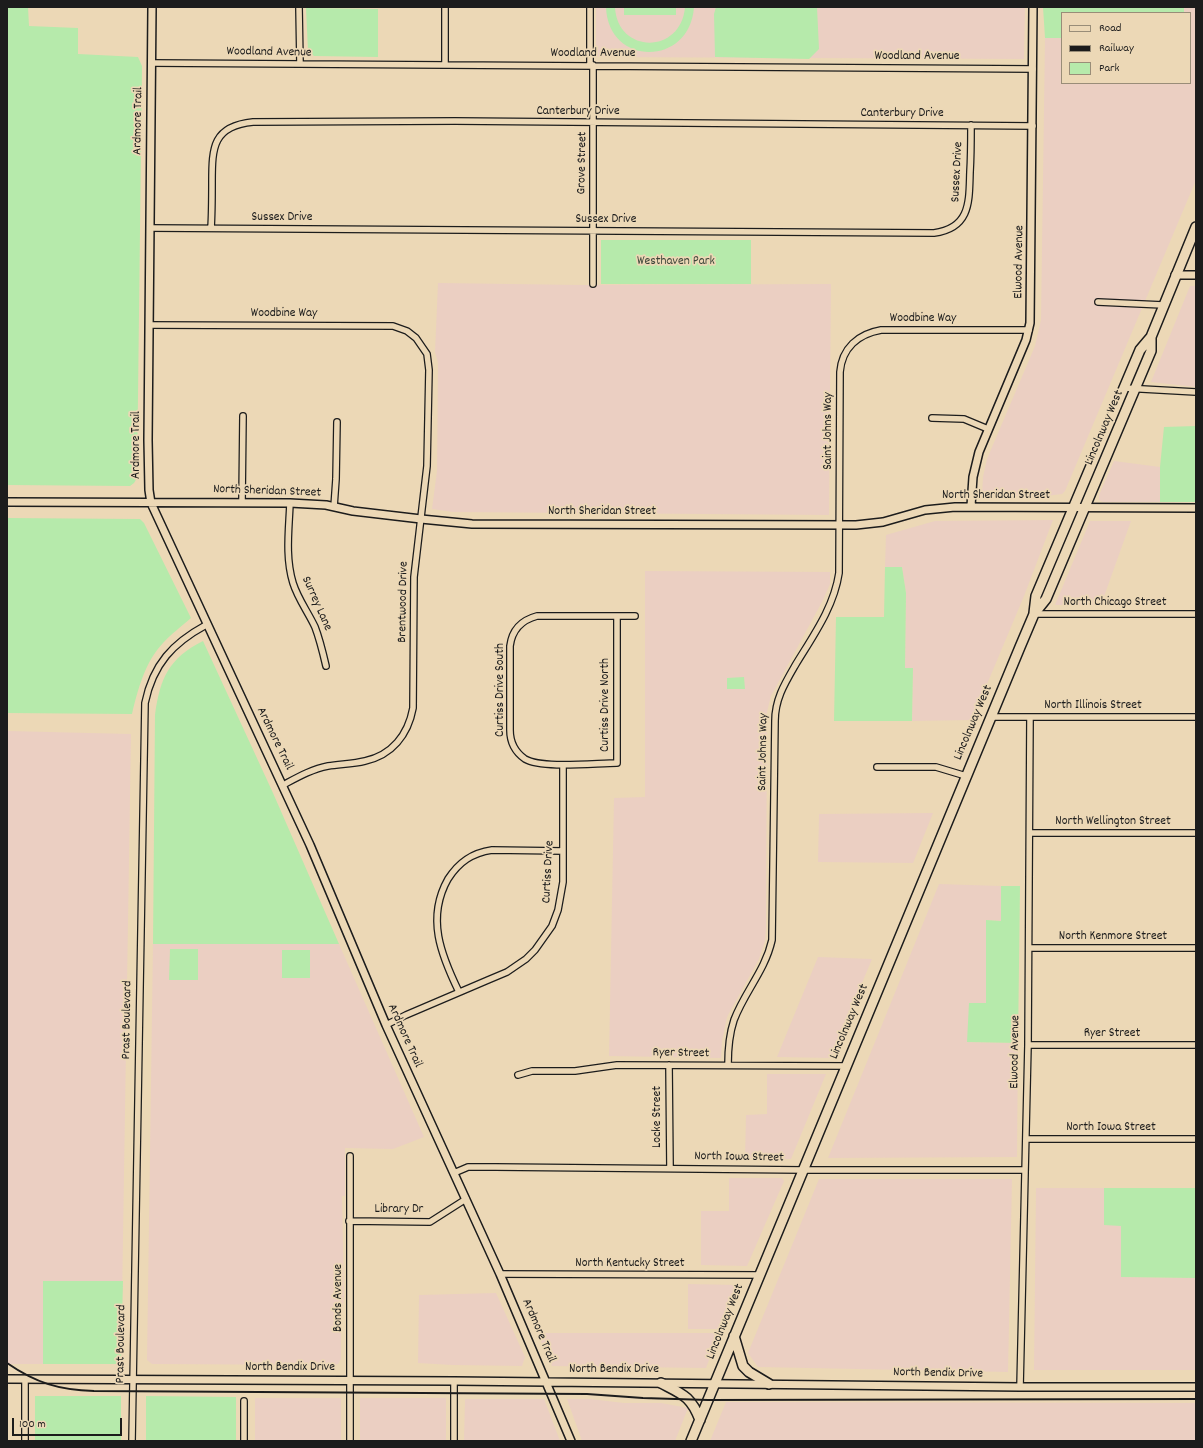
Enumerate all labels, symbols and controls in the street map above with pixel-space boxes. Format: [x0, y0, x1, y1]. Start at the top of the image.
legend [1061, 12, 1191, 84]
text: Road [1099, 20, 1121, 37]
text: Railway [1099, 40, 1134, 57]
street label: Woodland Avenue [226, 44, 312, 62]
street label: Woodland Avenue [551, 46, 635, 62]
street label: Woodland Avenue [875, 49, 959, 65]
text: Park [1099, 60, 1119, 77]
street label: Ardmore Trail [131, 87, 147, 155]
street label: Canterbury Drive [536, 104, 620, 120]
street label: Canterbury Drive [860, 106, 944, 122]
street label: Grove Street [575, 131, 591, 195]
street label: Sussex Drive [949, 141, 967, 203]
street label: Sussex Drive [252, 210, 312, 226]
street label: Sussex Drive [576, 212, 636, 228]
street label: Elwood Avenue [1012, 225, 1028, 299]
park label: Westhaven Park [637, 254, 715, 270]
street label: Woodbine Way [251, 306, 317, 322]
street label: Woodbine Way [890, 311, 956, 327]
street label: Lincolnway West [1082, 388, 1128, 468]
street label: Saint Johns Way [821, 392, 837, 470]
street label: Ardmore Trail [129, 411, 145, 479]
street label: North Sheridan Street [213, 482, 321, 502]
street label: North Sheridan Street [942, 488, 1050, 504]
street label: North Sheridan Street [548, 504, 656, 520]
street label: Brentwood Drive [395, 561, 413, 643]
street label: Surrey Lane [297, 574, 335, 634]
street label: North Chicago Street [1064, 595, 1166, 611]
street label: Curtiss Drive South [493, 643, 509, 737]
street label: Curtiss Drive North [598, 658, 614, 752]
street label: Lincolnway West [951, 683, 997, 763]
street label: North Illinois Street [1044, 698, 1142, 714]
street label: Ardmore Trail [252, 705, 296, 773]
street label: Saint Johns Way [756, 713, 772, 791]
street label: North Wellington Street [1055, 814, 1171, 830]
street label: Curtiss Drive [540, 840, 558, 904]
street label: North Kenmore Street [1059, 929, 1167, 945]
street label: Prast Boulevard [120, 980, 136, 1060]
street label: Lincolnway West [827, 982, 873, 1062]
street label: Ardmore Trail [383, 1002, 425, 1070]
street label: Elwood Avenue [1008, 1015, 1024, 1089]
street label: Ryer Street [1084, 1026, 1140, 1042]
street label: Ryer Street [653, 1046, 709, 1062]
street label: Locke Street [650, 1086, 666, 1148]
street label: North Iowa Street [1066, 1120, 1156, 1136]
street label: North Iowa Street [694, 1149, 784, 1167]
street label: Library Dr [375, 1202, 423, 1218]
street label: North Kentucky Street [575, 1256, 685, 1272]
street label: Bonds Avenue [331, 1264, 347, 1332]
street label: Lincolnway West [704, 1282, 748, 1362]
street label: Ardmore Trail [518, 1297, 558, 1365]
street label: Prast Boulevard [114, 1304, 130, 1384]
street label: North Bendix Drive [245, 1360, 335, 1376]
street label: North Bendix Drive [569, 1362, 659, 1378]
street label: North Bendix Drive [893, 1365, 983, 1383]
scale bar [14, 1410, 124, 1436]
text: 100 m [19, 1416, 46, 1433]

